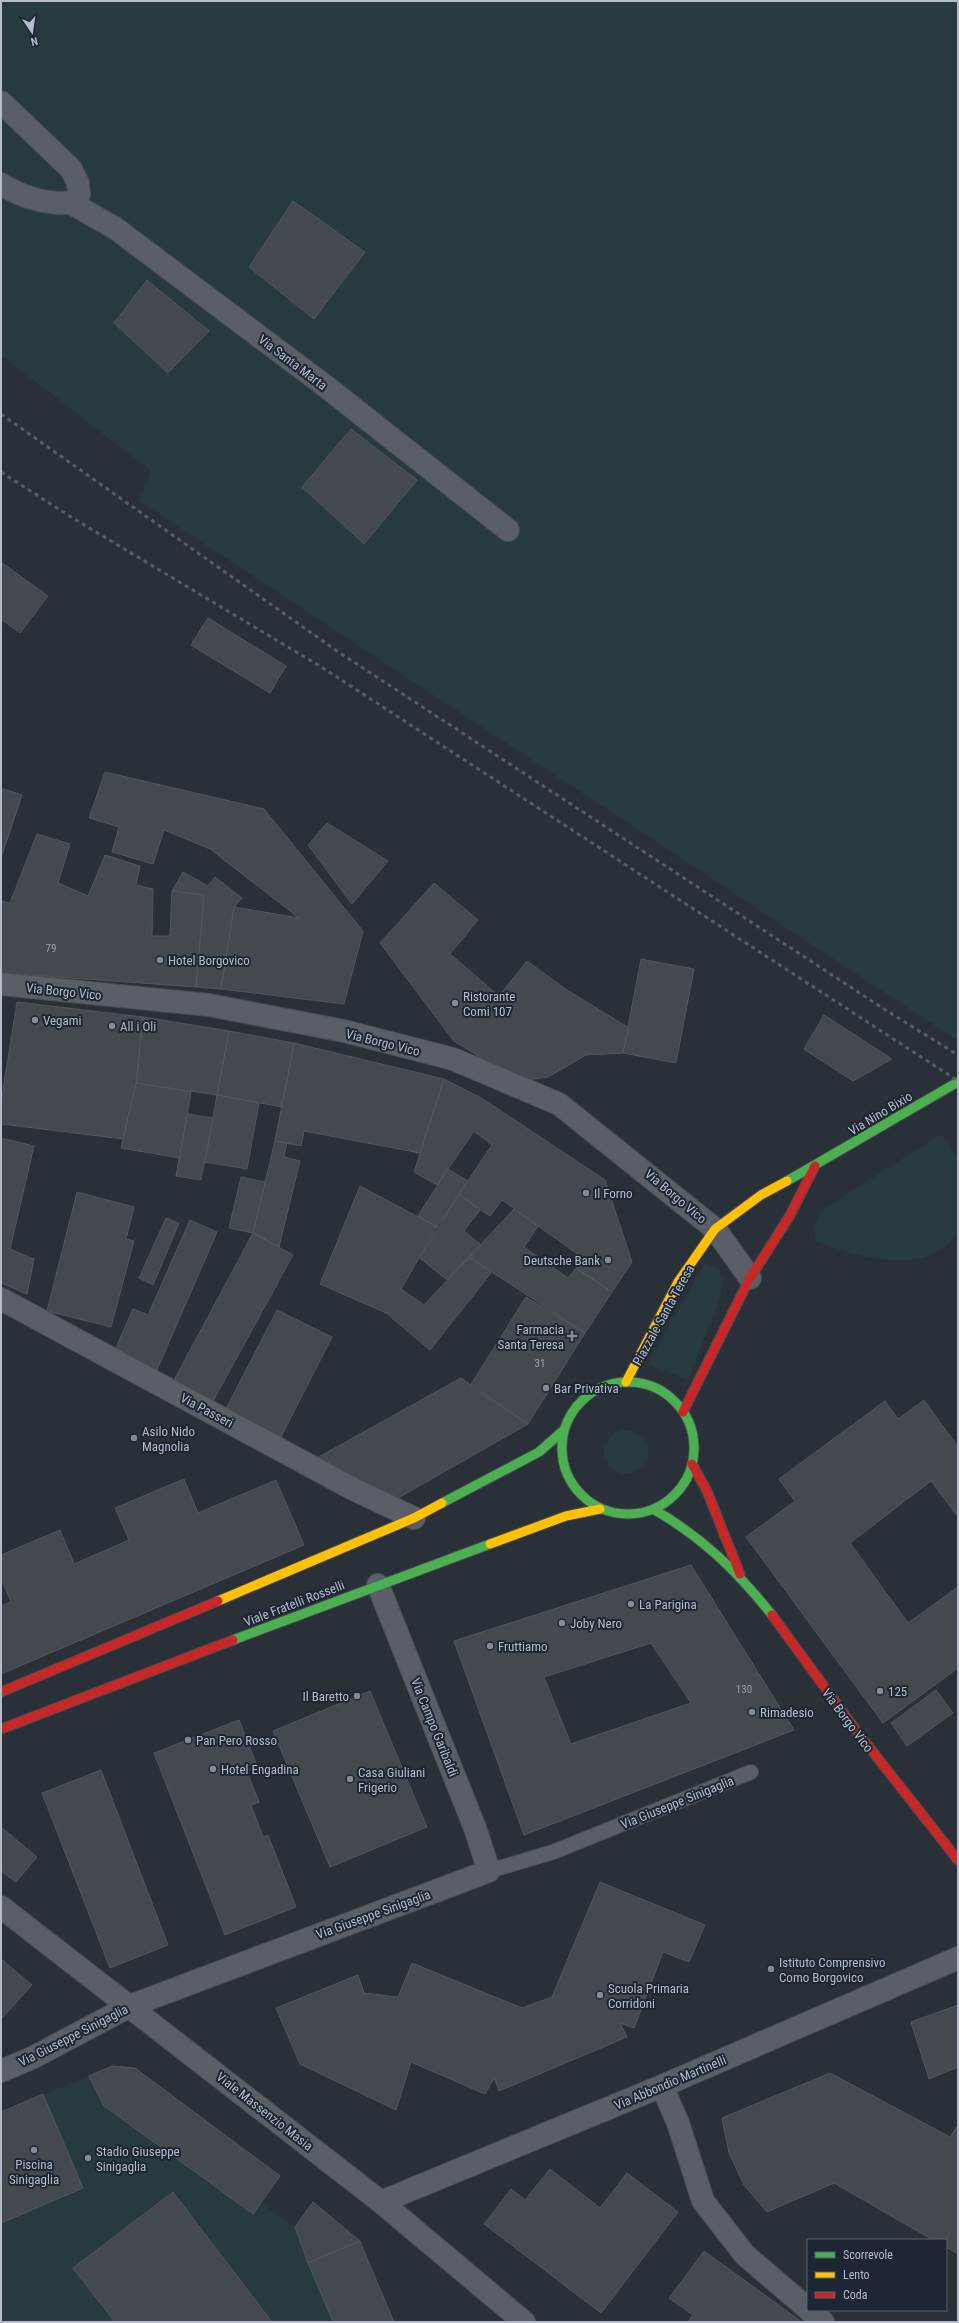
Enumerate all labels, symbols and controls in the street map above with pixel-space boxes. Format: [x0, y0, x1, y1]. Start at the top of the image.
north arrow [12, 12, 52, 52]
text: N [29, 34, 39, 48]
street label: Via Santa Marta [255, 332, 330, 393]
house number: 79 [46, 942, 56, 955]
place label: Hotel Borgovico [168, 953, 250, 968]
marker: Hotel Borgovico [155, 955, 165, 965]
street label: Via Borgo Vico [26, 980, 102, 1003]
place label: Ristorante Comi 107 [463, 989, 515, 1019]
marker: Ristorante Comi 107 [450, 998, 460, 1008]
place label: Vegami [43, 1013, 82, 1028]
marker: Vegami [30, 1015, 40, 1025]
place label: All i Oli [120, 1019, 156, 1034]
marker: All i Oli [107, 1021, 117, 1031]
street label: Via Borgo Vico [344, 1026, 421, 1059]
street label: Via Nino Bixio [846, 1089, 915, 1138]
street label: Via Borgo Vico [642, 1166, 709, 1226]
place label: Il Forno [594, 1186, 633, 1201]
marker: Il Forno [581, 1188, 591, 1198]
place label: Deutsche Bank [524, 1253, 600, 1268]
marker: Deutsche Bank [603, 1255, 613, 1265]
street label: Piazzale Santa Teresa [630, 1262, 697, 1368]
place label: Farmacia Santa Teresa [498, 1322, 564, 1352]
marker: Farmacia Santa Teresa [567, 1331, 577, 1341]
house number: 31 [535, 1357, 545, 1370]
place label: Bar Privativa [554, 1381, 619, 1396]
marker: Bar Privativa [541, 1383, 551, 1393]
street label: Via Passeri [178, 1390, 236, 1431]
place label: Asilo Nido Magnolia [142, 1424, 195, 1454]
marker: Asilo Nido Magnolia [129, 1433, 139, 1443]
street label: Viale Fratelli Rosselli [242, 1577, 347, 1630]
place label: La Parigina [639, 1597, 697, 1612]
marker: La Parigina [626, 1599, 636, 1609]
place label: Joby Nero [570, 1616, 622, 1631]
marker: Joby Nero [557, 1618, 567, 1628]
place label: Fruttiamo [498, 1639, 548, 1654]
marker: Fruttiamo [485, 1641, 495, 1651]
street label: Via Campo Garibaldi [408, 1676, 461, 1779]
house number: 130 [736, 1683, 752, 1696]
place label: 125 [888, 1684, 907, 1699]
street label: Via Borgo Vico [819, 1686, 876, 1755]
marker: 125 [875, 1686, 885, 1696]
place label: Il Baretto [302, 1689, 349, 1704]
marker: Il Baretto [352, 1691, 362, 1701]
place label: Rimadesio [760, 1705, 814, 1720]
marker: Rimadesio [747, 1707, 757, 1717]
place label: Pan Pero Rosso [196, 1733, 277, 1748]
marker: Pan Pero Rosso [183, 1735, 193, 1745]
place label: Hotel Engadina [221, 1762, 299, 1777]
marker: Hotel Engadina [208, 1764, 218, 1774]
place label: Casa Giuliani Frigerio [358, 1765, 425, 1795]
street label: Via Giuseppe Sinigaglia [618, 1773, 736, 1832]
marker: Casa Giuliani Frigerio [345, 1774, 355, 1784]
street label: Via Giuseppe Sinigaglia [314, 1887, 432, 1942]
place label: Istituto Comprensivo Como Borgovico [779, 1955, 886, 1985]
marker: Istituto Comprensivo Como Borgovico [766, 1964, 776, 1974]
place label: Scuola Primaria Corridoni [608, 1981, 689, 2011]
marker: Scuola Primaria Corridoni [595, 1990, 605, 2000]
street label: Via Giuseppe Sinigaglia [16, 2001, 130, 2070]
street label: Via Abbondio Martinelli [612, 2052, 728, 2113]
street label: Viale Massenzio Masia [213, 2069, 316, 2154]
place label: Stadio Giuseppe Sinigaglia [96, 2144, 180, 2174]
marker: Piscina Sinigaglia [29, 2145, 39, 2155]
marker: Stadio Giuseppe Sinigaglia [83, 2153, 93, 2163]
place label: Piscina Sinigaglia [9, 2157, 59, 2187]
legend [807, 2239, 947, 2311]
text: Scorrevole [843, 2248, 893, 2262]
text: Lento [843, 2268, 870, 2282]
text: Coda [843, 2288, 868, 2302]

